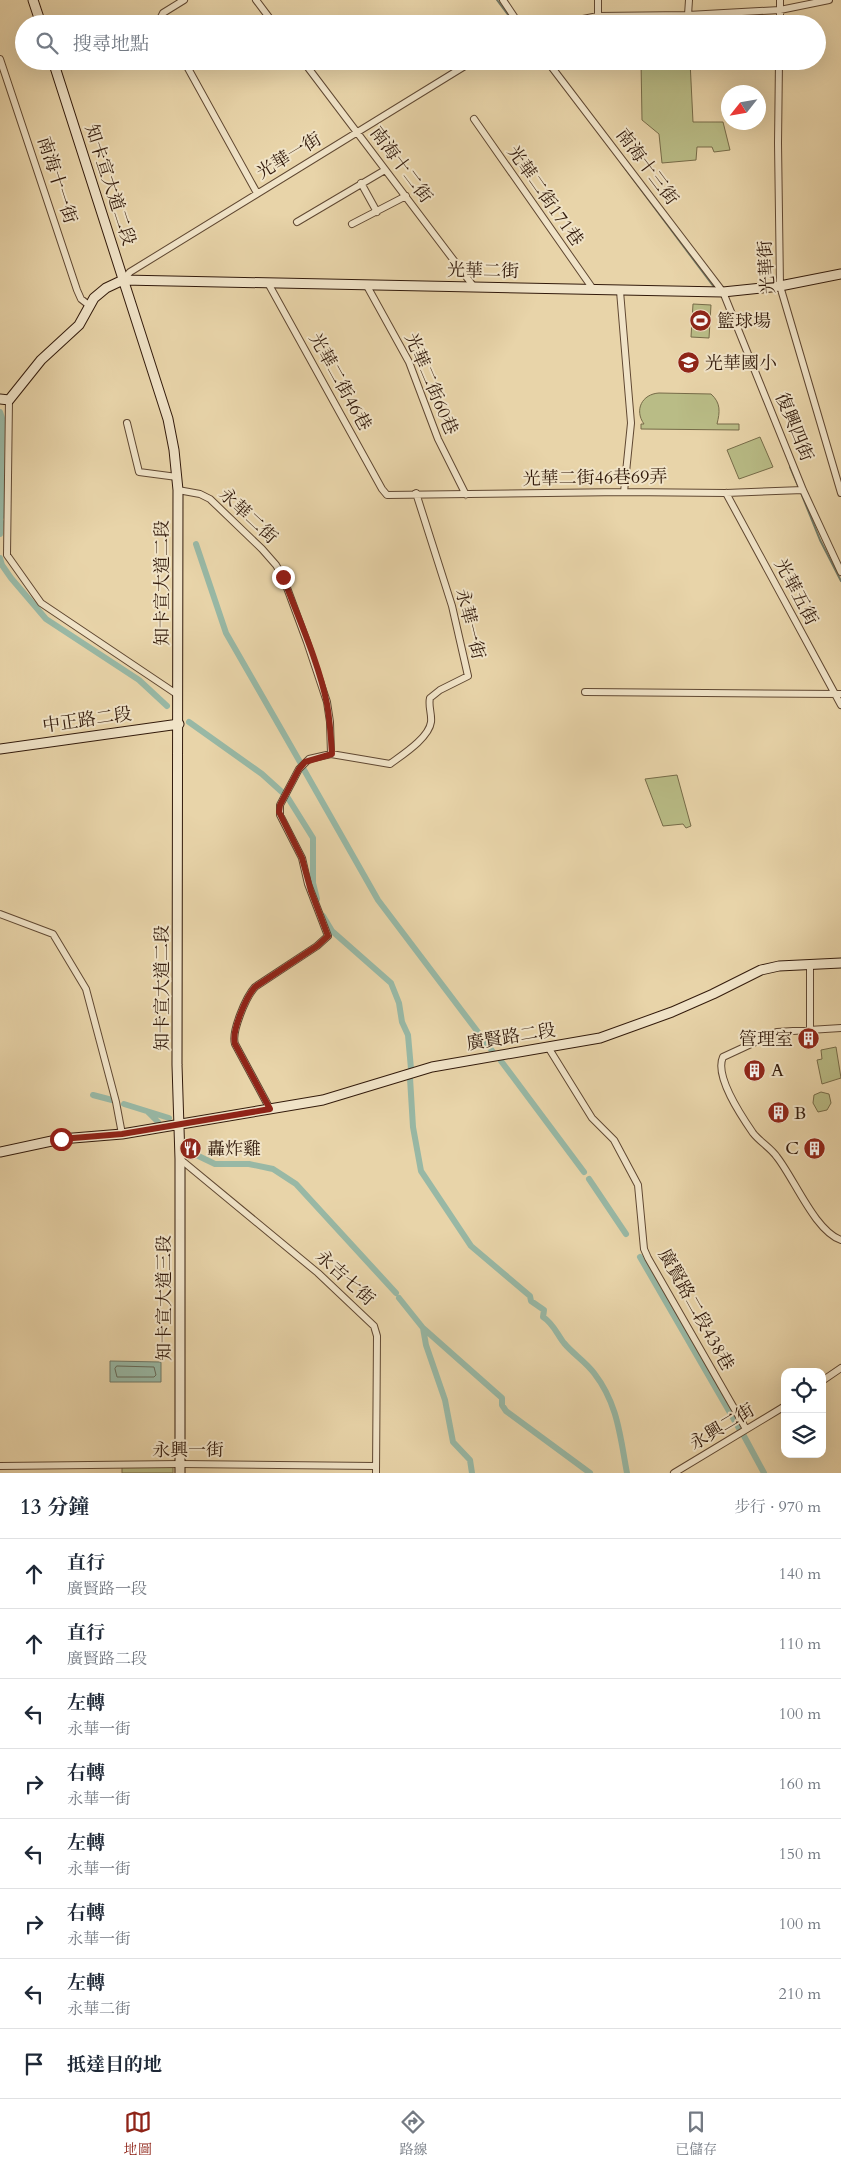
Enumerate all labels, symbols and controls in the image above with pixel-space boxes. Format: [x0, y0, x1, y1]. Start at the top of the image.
search box [15, 15, 826, 70]
icon: search [33, 29, 61, 57]
text: 搜尋地點 [73, 31, 149, 57]
north arrow [721, 85, 766, 130]
street label: 知卡宣大道二段 [79, 121, 141, 249]
street label: 南海十二街 [364, 122, 438, 208]
street label: 南海十三街 [610, 124, 684, 210]
street label: 光華一街 [252, 127, 326, 185]
street label: 南海十一街 [31, 133, 83, 227]
street label: 光華二街171巷 [501, 141, 589, 251]
street label: 光華街 [753, 239, 781, 295]
street label: 光華二街 [447, 258, 519, 284]
sports icon: 籃球場 [689, 309, 713, 333]
place label: 籃球場 [717, 309, 771, 334]
street label: 光華二街46巷 [303, 329, 377, 435]
street label: 光華二街60巷 [398, 329, 464, 439]
school or university icon: 光華國小 [677, 351, 701, 375]
place label: 光華國小 [705, 351, 777, 376]
street label: 復興四街 [769, 389, 819, 465]
street label: 光華二街46巷69弄 [522, 464, 668, 492]
street label: 永華二街 [213, 482, 283, 550]
street label: 知卡宣大道二段 [150, 520, 175, 646]
street label: 光華五街 [768, 554, 824, 630]
route end [272, 566, 295, 589]
street label: 永華一街 [449, 586, 491, 662]
street label: 中正路二段 [41, 701, 133, 739]
street label: 知卡宣大道二段 [150, 925, 175, 1051]
street label: 廣賢路二段 [465, 1018, 557, 1056]
place label: 管理室 [739, 1027, 793, 1052]
building icon: 管理室 [797, 1027, 821, 1051]
building icon: A [743, 1058, 767, 1082]
place label: A [771, 1058, 784, 1083]
building icon: B [766, 1101, 790, 1125]
place label: B [794, 1101, 806, 1126]
route start [50, 1128, 73, 1151]
place label: C [785, 1136, 799, 1161]
building icon: C [803, 1136, 827, 1160]
restaurant icon: 轟炸雞 [179, 1137, 203, 1161]
place label: 轟炸雞 [207, 1137, 261, 1162]
street label: 知卡宣大道三段 [152, 1235, 177, 1361]
street label: 永吉七街 [310, 1245, 380, 1311]
street label: 廣賢路二段438巷 [652, 1245, 740, 1375]
map controls [781, 1368, 826, 1458]
button: locate [781, 1368, 826, 1413]
street label: 永興二街 [685, 1398, 759, 1456]
button: layers [781, 1413, 826, 1458]
street label: 永興一街 [152, 1438, 224, 1463]
text: 13 分鐘 [20, 1493, 89, 1522]
text: 步行 · 970 m [734, 1496, 821, 1518]
text: 直行 [67, 1550, 105, 1576]
icon: ahead [20, 1560, 48, 1588]
text: 140 m [779, 1563, 821, 1585]
text: 廣賢路一段 [67, 1578, 147, 1600]
text: 直行 [67, 1620, 105, 1646]
icon: ahead [20, 1630, 48, 1658]
text: 110 m [779, 1633, 821, 1655]
text: 廣賢路二段 [67, 1648, 147, 1670]
text: 左轉 [67, 1690, 105, 1716]
icon: left [20, 1700, 48, 1728]
text: 100 m [779, 1703, 821, 1725]
text: 永華一街 [67, 1718, 131, 1740]
text: 右轉 [67, 1760, 105, 1786]
icon: right [20, 1770, 48, 1798]
text: 160 m [779, 1773, 821, 1795]
text: 永華一街 [67, 1788, 131, 1810]
text: 左轉 [67, 1830, 105, 1856]
icon: left [20, 1840, 48, 1868]
text: 150 m [779, 1843, 821, 1865]
text: 永華一街 [67, 1858, 131, 1880]
text: 右轉 [67, 1900, 105, 1926]
icon: right [20, 1910, 48, 1938]
text: 100 m [779, 1913, 821, 1935]
text: 永華一街 [67, 1928, 131, 1950]
text: 左轉 [67, 1970, 105, 1996]
icon: left [20, 1980, 48, 2008]
text: 210 m [779, 1983, 821, 2005]
text: 永華二街 [67, 1998, 131, 2020]
icon: arrive [20, 2050, 48, 2078]
text: 抵達目的地 [67, 2052, 162, 2078]
tab: 地圖 [124, 2108, 152, 2159]
tab: 路線 [399, 2108, 427, 2159]
tab: 已儲存 [675, 2108, 717, 2159]

